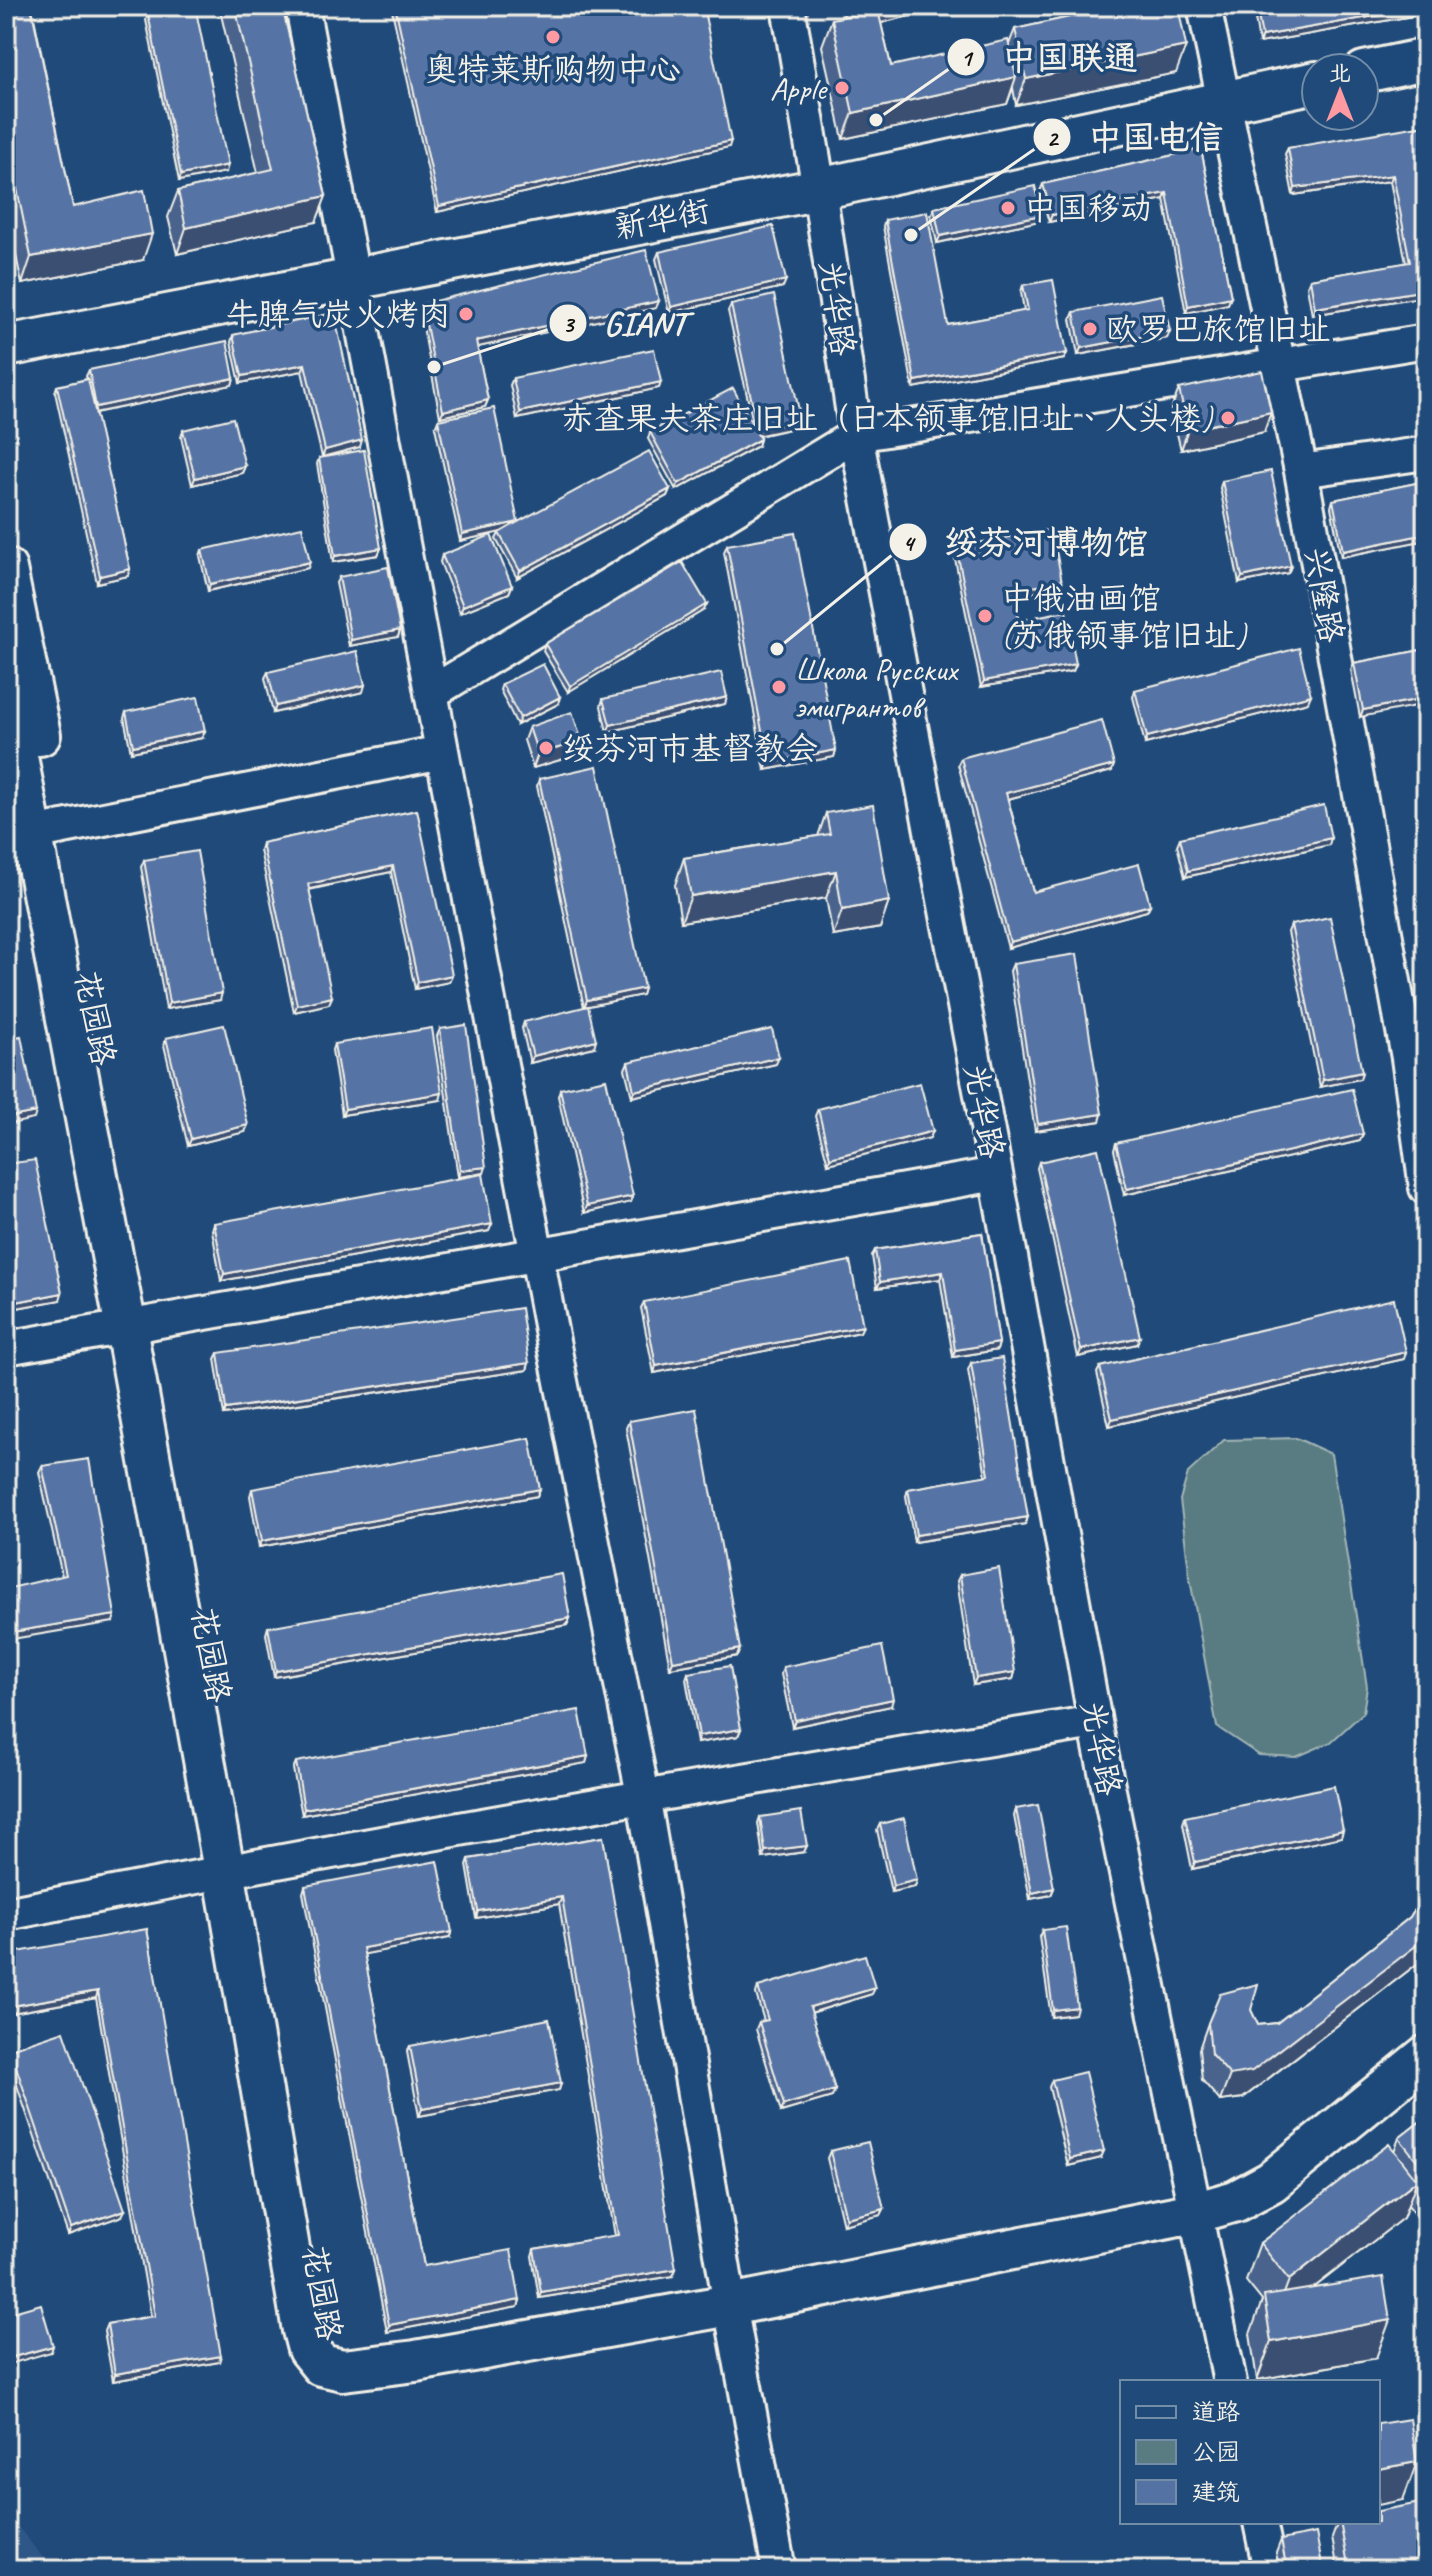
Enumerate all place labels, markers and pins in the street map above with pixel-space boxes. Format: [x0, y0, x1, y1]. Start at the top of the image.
marker: 奥特莱斯购物中心 [544, 28, 562, 46]
callout: 中国联通 [946, 28, 1154, 86]
place label: 奥特莱斯购物中心 [425, 49, 681, 90]
place label: Apple [770, 68, 829, 109]
marker: Apple [833, 79, 851, 97]
callout: 中国电信 [1032, 108, 1240, 166]
place label: 中国移动 [1024, 188, 1152, 229]
marker: 中国移动 [999, 199, 1017, 217]
place label: 牛脾气炭火烤肉 [226, 294, 450, 335]
callout: GIANT [548, 294, 703, 352]
marker: 牛脾气炭火烤肉 [457, 305, 475, 323]
place label: 欧罗巴旅馆旧址 [1106, 309, 1330, 350]
marker: 欧罗巴旅馆旧址 [1081, 320, 1099, 338]
place label: 赤查果夫茶庄旧址（日本领事馆旧址、人头楼) [561, 398, 1213, 439]
marker: 赤查果夫茶庄旧址（日本领事馆旧址、人头楼) [1219, 409, 1237, 427]
callout: 绥芬河博物馆 [888, 513, 1164, 571]
place label: 中俄油画馆 (苏俄领事馆旧址) [1001, 578, 1248, 656]
marker: 中俄油画馆 (苏俄领事馆旧址) [976, 607, 994, 625]
place label: Школа Русских эмигрантов [795, 649, 959, 727]
marker: Школа Русских эмигрантов [770, 678, 788, 696]
place label: 绥芬河市基督教会 [562, 728, 818, 769]
marker: 绥芬河市基督教会 [537, 739, 555, 757]

